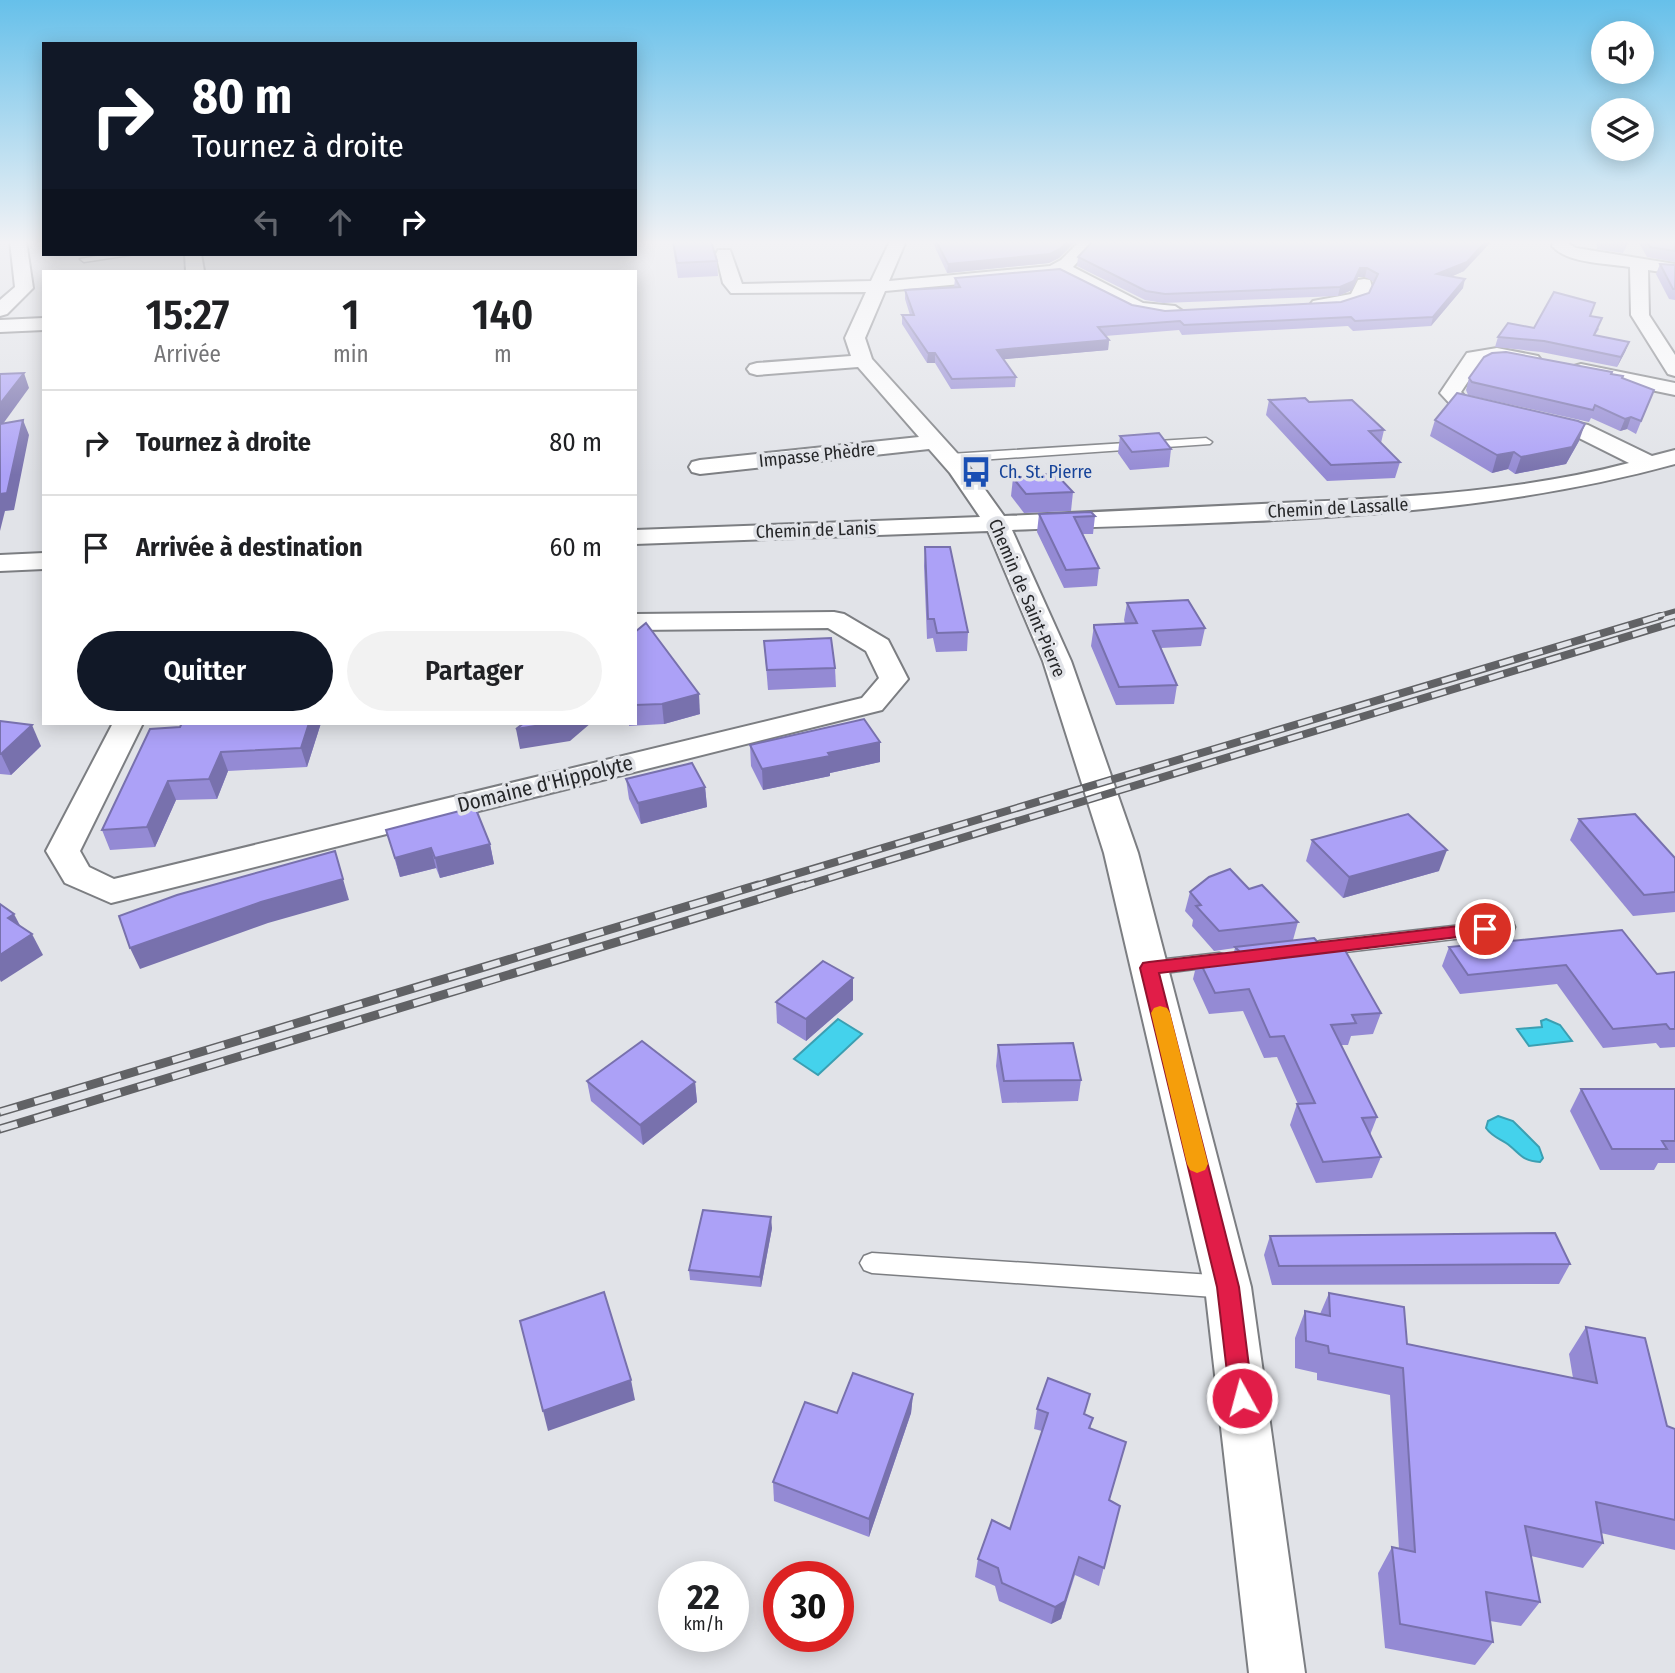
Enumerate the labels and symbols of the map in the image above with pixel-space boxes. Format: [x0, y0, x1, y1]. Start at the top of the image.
street label: Impasse Phèdre [758, 438, 876, 472]
bus stop icon: Ch. St. Pierre [959, 455, 993, 489]
place label: Ch. St. Pierre [999, 461, 1092, 483]
street label: Chemin de Lassalle [1267, 493, 1409, 523]
street label: Chemin de Saint-Pierre [984, 516, 1070, 680]
street label: Chemin de Lanis [755, 517, 877, 543]
street label: Domaine d'Hippolyte [455, 750, 635, 818]
pin [1455, 899, 1515, 959]
position arrow [1205, 1361, 1279, 1435]
speed limit sign: 30 [763, 1561, 854, 1652]

